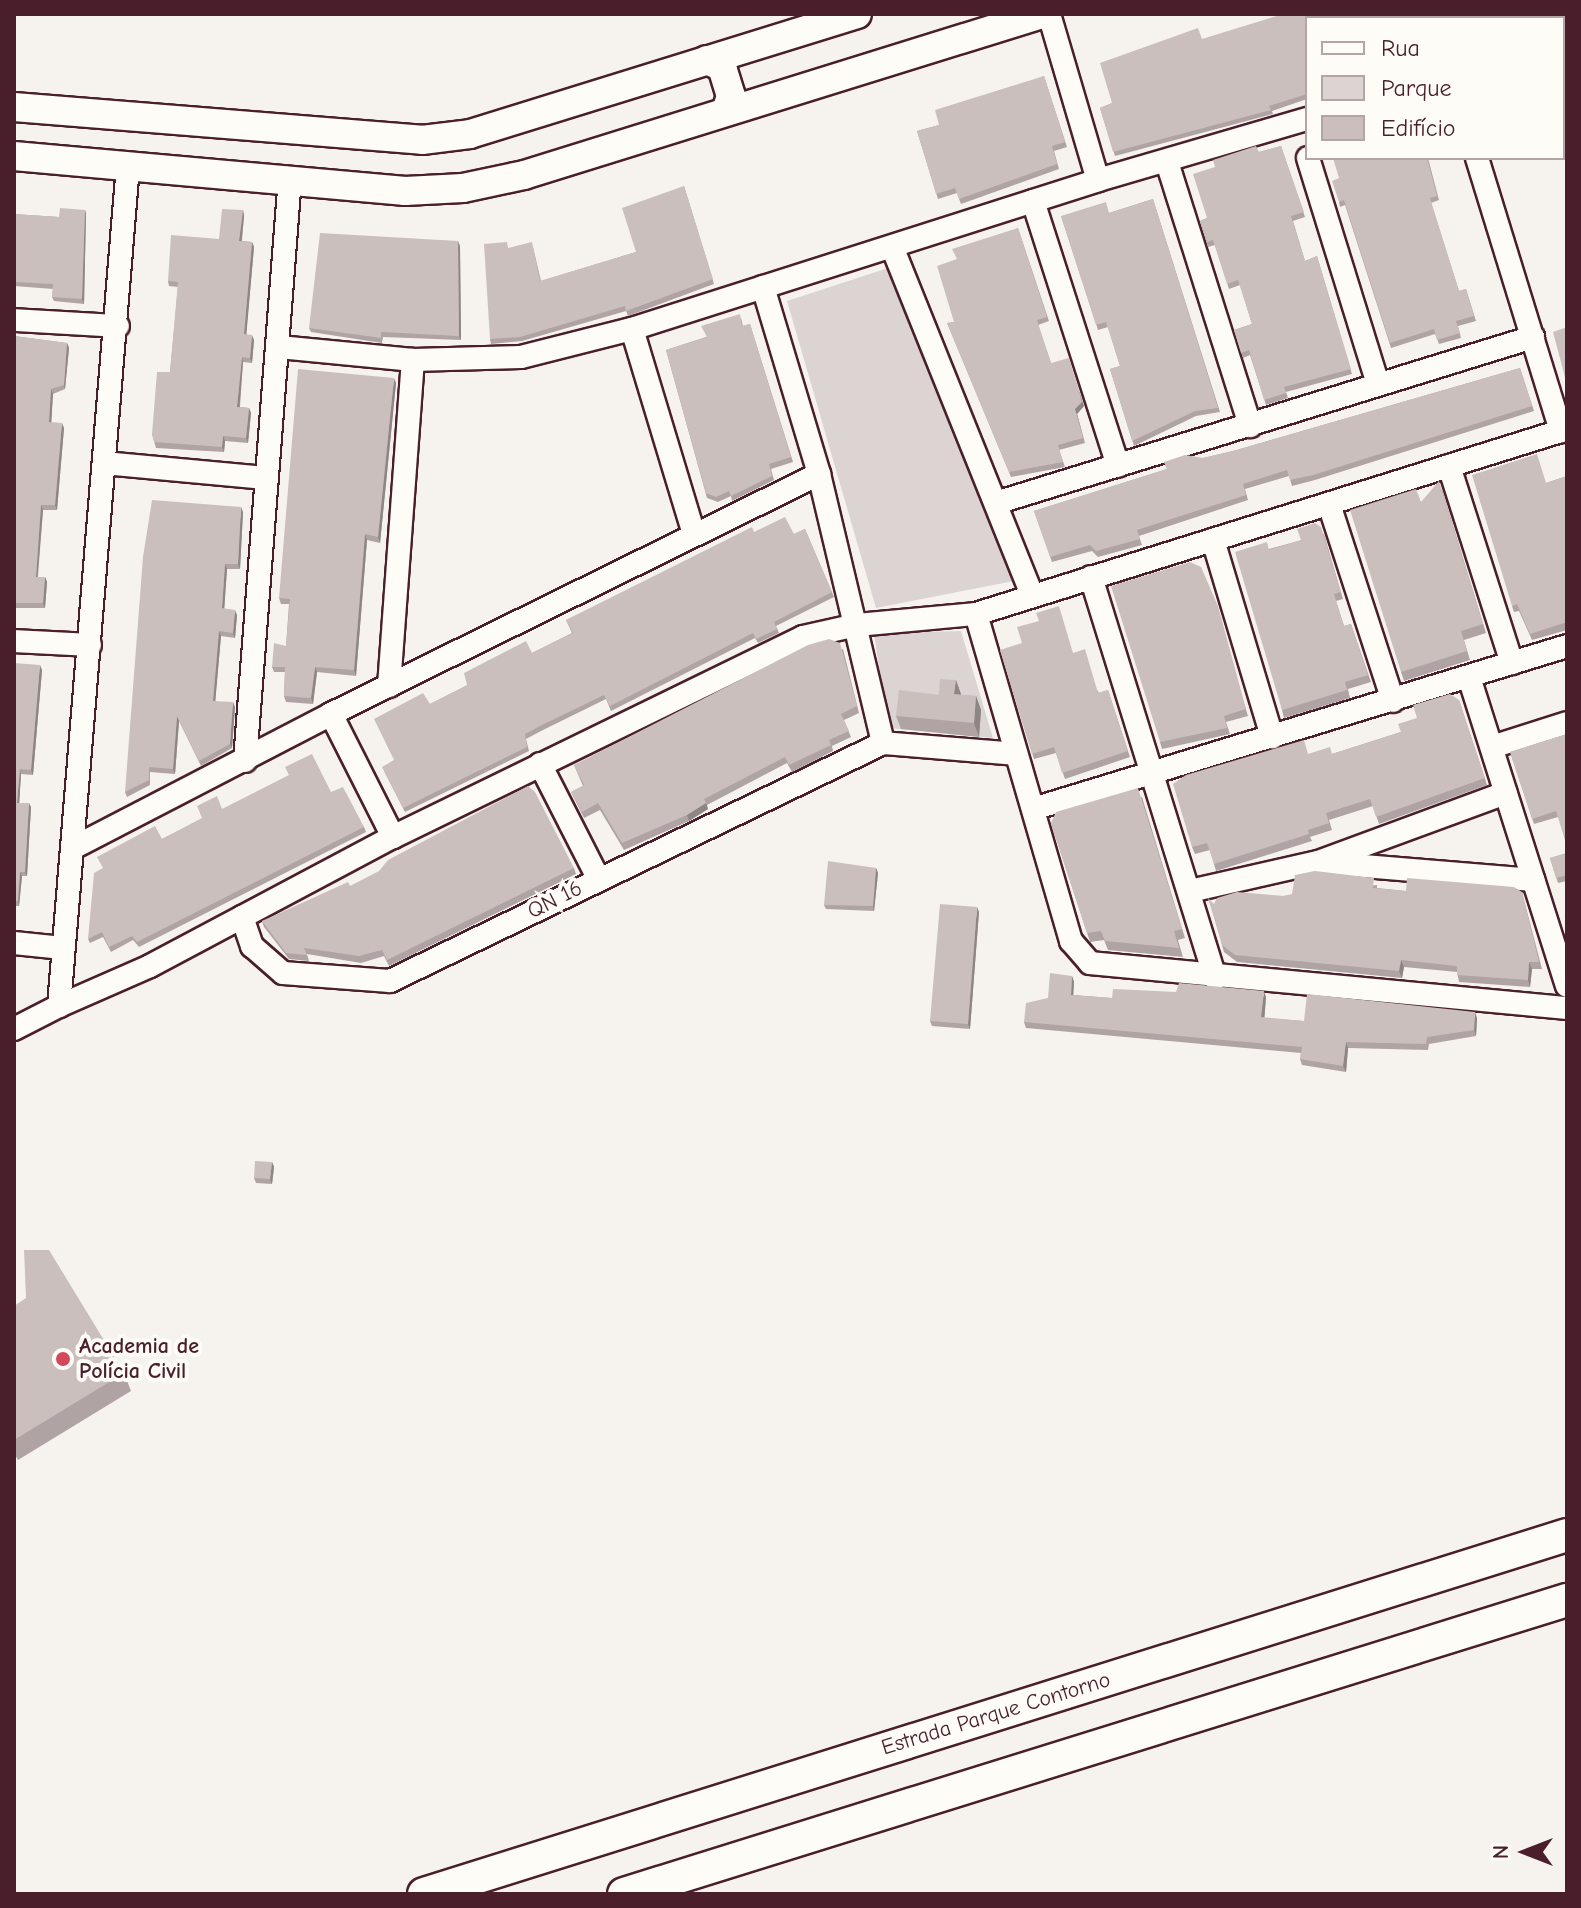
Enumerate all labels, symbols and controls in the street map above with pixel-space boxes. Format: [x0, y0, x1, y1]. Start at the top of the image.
legend [1305, 16, 1565, 160]
text: Rua [1381, 34, 1420, 62]
text: Parque [1381, 74, 1452, 102]
text: Edifício [1381, 114, 1456, 142]
street label: QN 16 [523, 875, 587, 925]
place label: Academia de Polícia Civil [79, 1333, 199, 1384]
marker: Academia de Polícia Civil [54, 1350, 72, 1368]
street label: Estrada Parque Contorno [878, 1667, 1114, 1761]
north arrow [1485, 1812, 1565, 1892]
text: N [1488, 1845, 1514, 1859]

